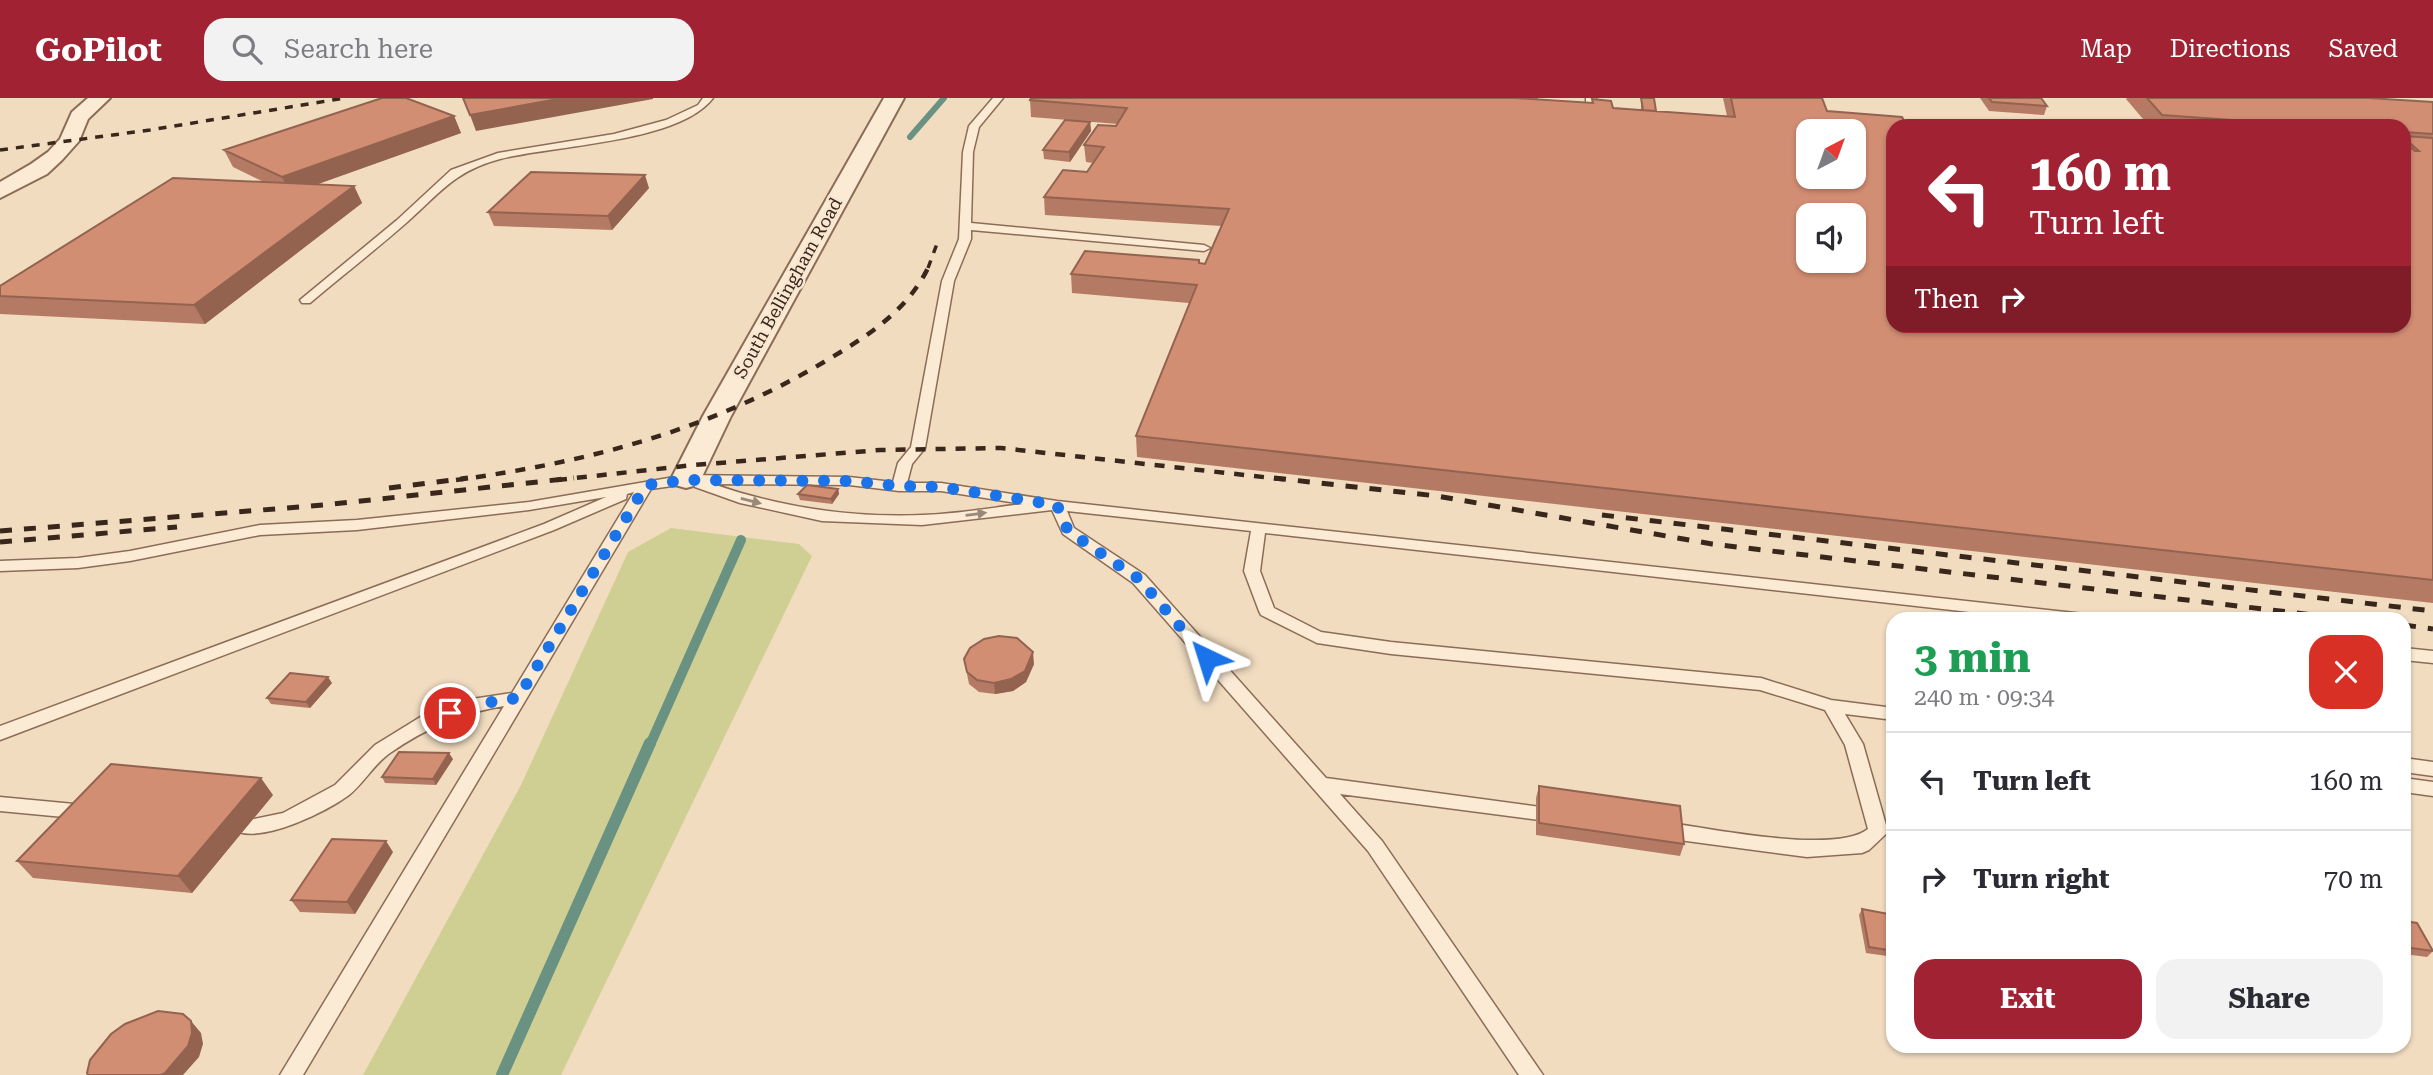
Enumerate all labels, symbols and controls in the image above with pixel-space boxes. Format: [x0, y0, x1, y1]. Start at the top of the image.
search box [204, 18, 694, 81]
text: GoPilot [35, 30, 162, 69]
icon: search [228, 30, 266, 68]
text: Search here [284, 34, 433, 64]
text: Map [2080, 35, 2132, 63]
text: Directions [2170, 35, 2290, 63]
text: Saved [2328, 35, 2398, 63]
north arrow [1796, 119, 1866, 189]
map controls [1796, 119, 1866, 273]
text: 160 m [2029, 145, 2171, 202]
icon: left [1914, 147, 2005, 238]
street label: South Bellingham Road [729, 193, 846, 382]
button: sound [1796, 203, 1866, 273]
text: Turn left [2029, 204, 2164, 242]
icon: right [1993, 280, 2031, 318]
text: Then [1914, 284, 1979, 314]
one-way arrow [740, 496, 762, 507]
one-way arrow [965, 508, 987, 519]
position arrow [1170, 621, 1244, 695]
text: 3 min [1914, 633, 2031, 682]
button: close [2309, 635, 2383, 709]
pin [420, 683, 480, 743]
text: 240 m · 09:34 [1914, 684, 2054, 711]
icon: arrive [431, 694, 469, 732]
icon: left [1914, 762, 1952, 800]
text: Turn left [1973, 766, 2091, 796]
text: 160 m [2309, 766, 2383, 796]
icon: right [1914, 860, 1952, 898]
text: Turn right [1973, 864, 2109, 894]
text: 70 m [2324, 864, 2383, 894]
button: Exit [1914, 959, 2142, 1039]
button: Share [2156, 959, 2383, 1039]

